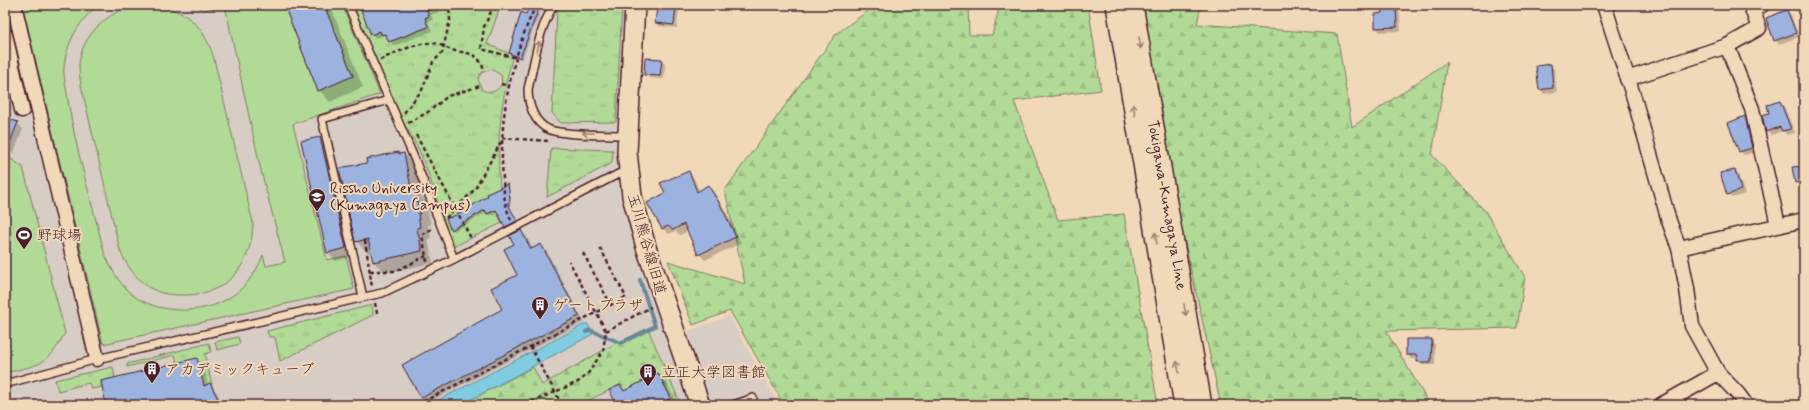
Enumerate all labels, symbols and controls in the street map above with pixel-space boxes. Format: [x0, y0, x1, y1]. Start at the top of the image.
one-way arrow [1136, 37, 1144, 50]
one-way arrow [535, 41, 542, 54]
one-way arrow [1130, 104, 1138, 117]
street label: Tokigawa-Kumagaya Line [1142, 119, 1191, 292]
one-way arrow [582, 130, 595, 137]
place label: Rissho University (Kumagaya Campus) [330, 179, 471, 217]
school or university icon: Rissho University (Kumagaya Campus) [307, 187, 327, 212]
street label: 玉川熊谷線旧道 [622, 191, 670, 298]
sports icon: 野球場 [14, 225, 34, 250]
place label: 野球場 [37, 226, 82, 246]
one-way arrow [1152, 232, 1160, 245]
building icon: ゲートプラザ [530, 295, 550, 320]
place label: ゲートプラザ [553, 296, 643, 316]
one-way arrow [1182, 303, 1190, 316]
building icon: アカデミックキューブ [142, 359, 162, 384]
place label: アカデミックキューブ [165, 360, 314, 380]
one-way arrow [1174, 360, 1182, 373]
building icon: 立正大学図書館 [638, 362, 658, 387]
place label: 立正大学図書館 [661, 363, 766, 383]

